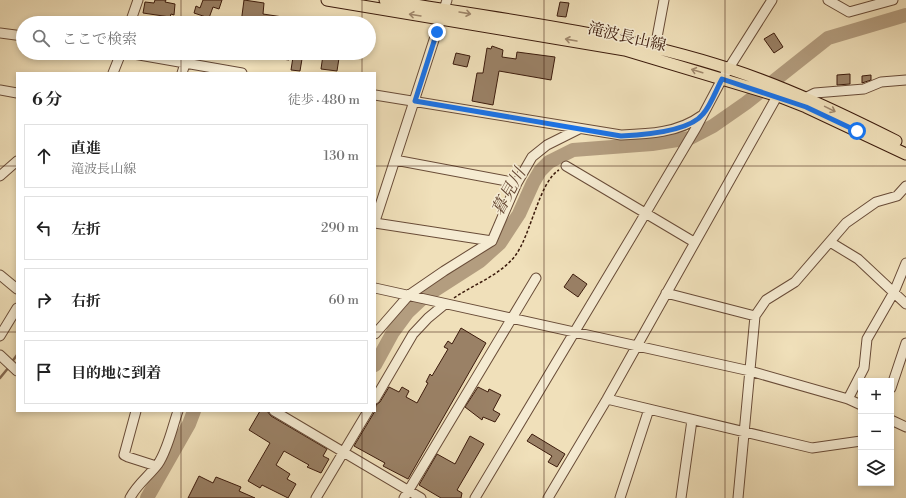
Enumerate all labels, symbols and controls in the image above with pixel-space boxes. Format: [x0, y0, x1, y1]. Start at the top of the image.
one-way arrow [458, 9, 471, 17]
one-way arrow [409, 10, 422, 18]
search box [16, 16, 376, 60]
street label: 滝波長山線 [586, 18, 668, 56]
route end [428, 23, 446, 41]
icon: search [30, 27, 52, 49]
text: ここで検索 [62, 30, 137, 49]
one-way arrow [564, 36, 577, 44]
one-way arrow [690, 67, 703, 74]
text: 6 分 [32, 89, 62, 111]
text: 徒歩 · 480 m [288, 92, 360, 108]
one-way arrow [824, 106, 836, 113]
route start [848, 122, 866, 140]
text: 直進 [71, 139, 101, 158]
icon: ahead [33, 145, 55, 167]
text: 130 m [324, 148, 359, 164]
text: 滝波長山線 [71, 161, 136, 177]
water label: 暮見川 [487, 163, 532, 220]
icon: left [33, 217, 55, 239]
text: 左折 [71, 220, 101, 239]
text: 290 m [321, 220, 359, 236]
icon: right [33, 289, 55, 311]
text: 右折 [71, 292, 101, 311]
text: 60 m [328, 292, 359, 308]
icon: arrive [33, 361, 55, 383]
text: 目的地に到着 [71, 364, 161, 383]
map controls [858, 378, 894, 486]
button: + [858, 378, 894, 414]
button: − [858, 414, 894, 450]
button: layers [858, 450, 894, 486]

